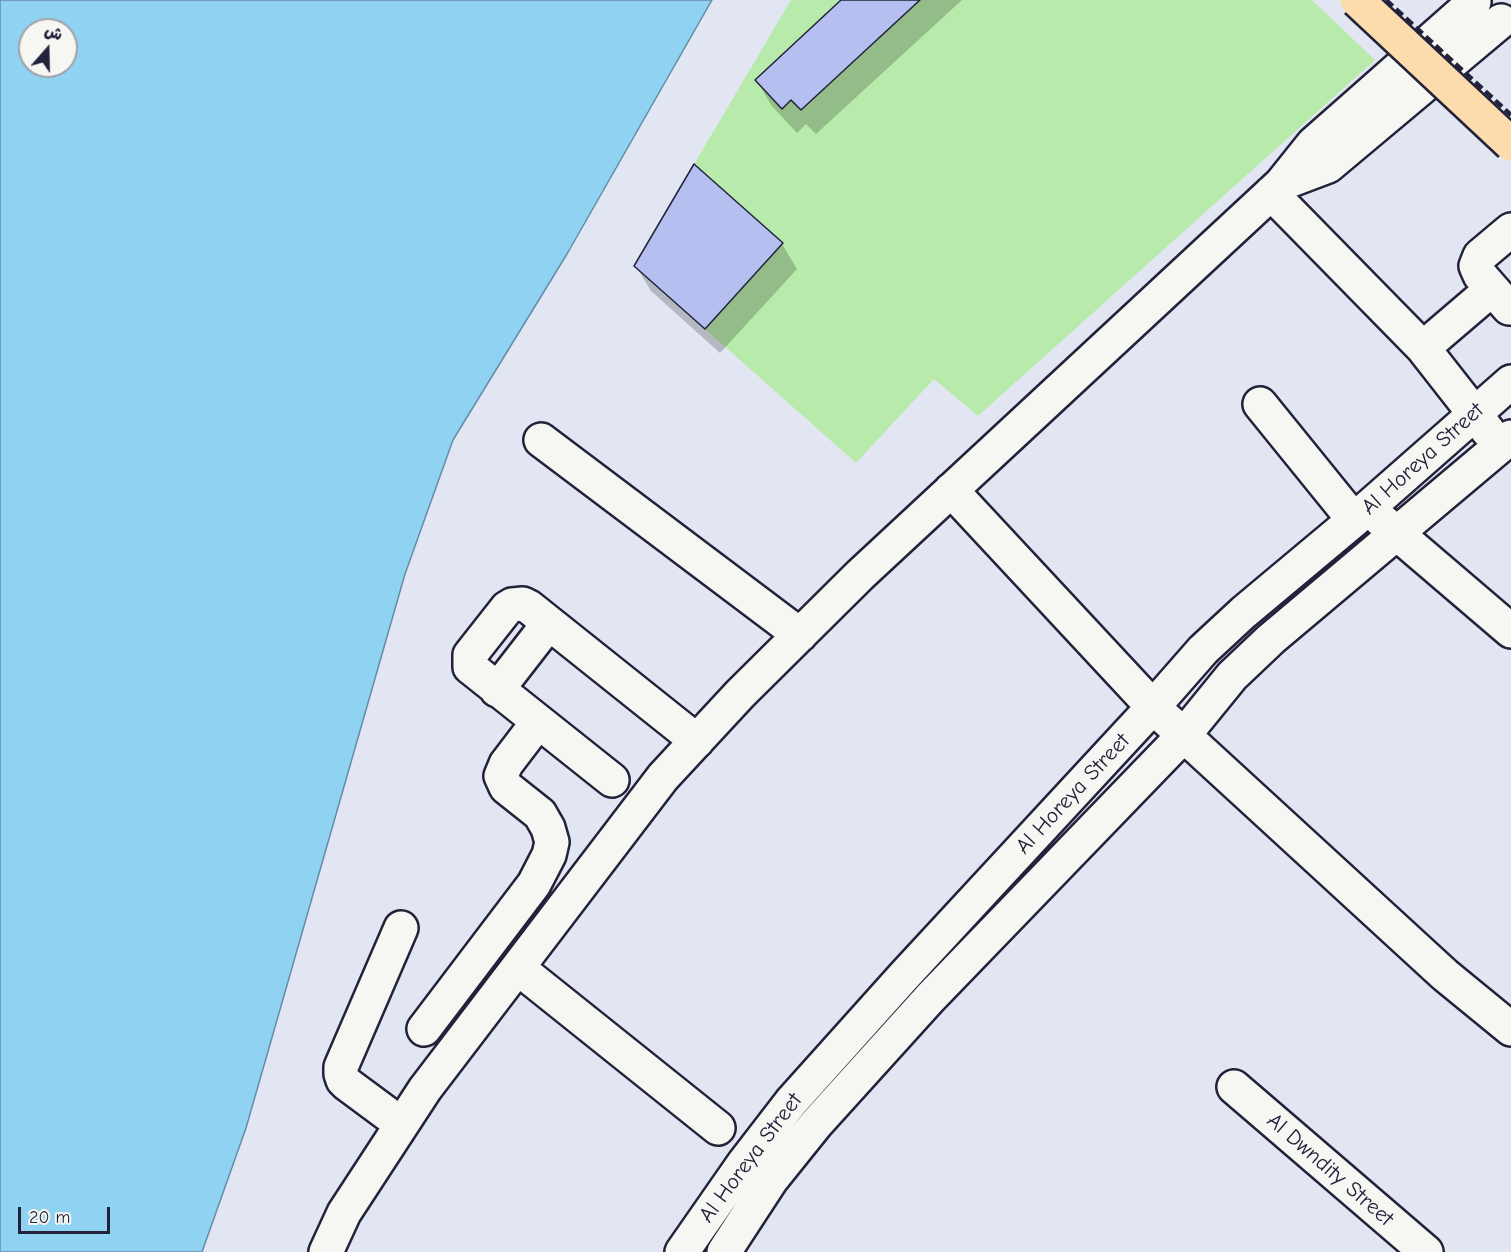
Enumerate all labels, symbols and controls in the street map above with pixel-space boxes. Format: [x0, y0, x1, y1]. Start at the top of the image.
north arrow [18, 18, 78, 78]
text: ش [42, 21, 65, 44]
street label: Al Horeya Street [1357, 397, 1489, 521]
street label: Al Horeya Street [1010, 728, 1136, 860]
street label: Al Horeya Street [694, 1088, 808, 1228]
street label: Al Dwndity Street [1261, 1108, 1399, 1232]
scale bar [21, 1195, 112, 1233]
text: 20 m [29, 1207, 70, 1228]

